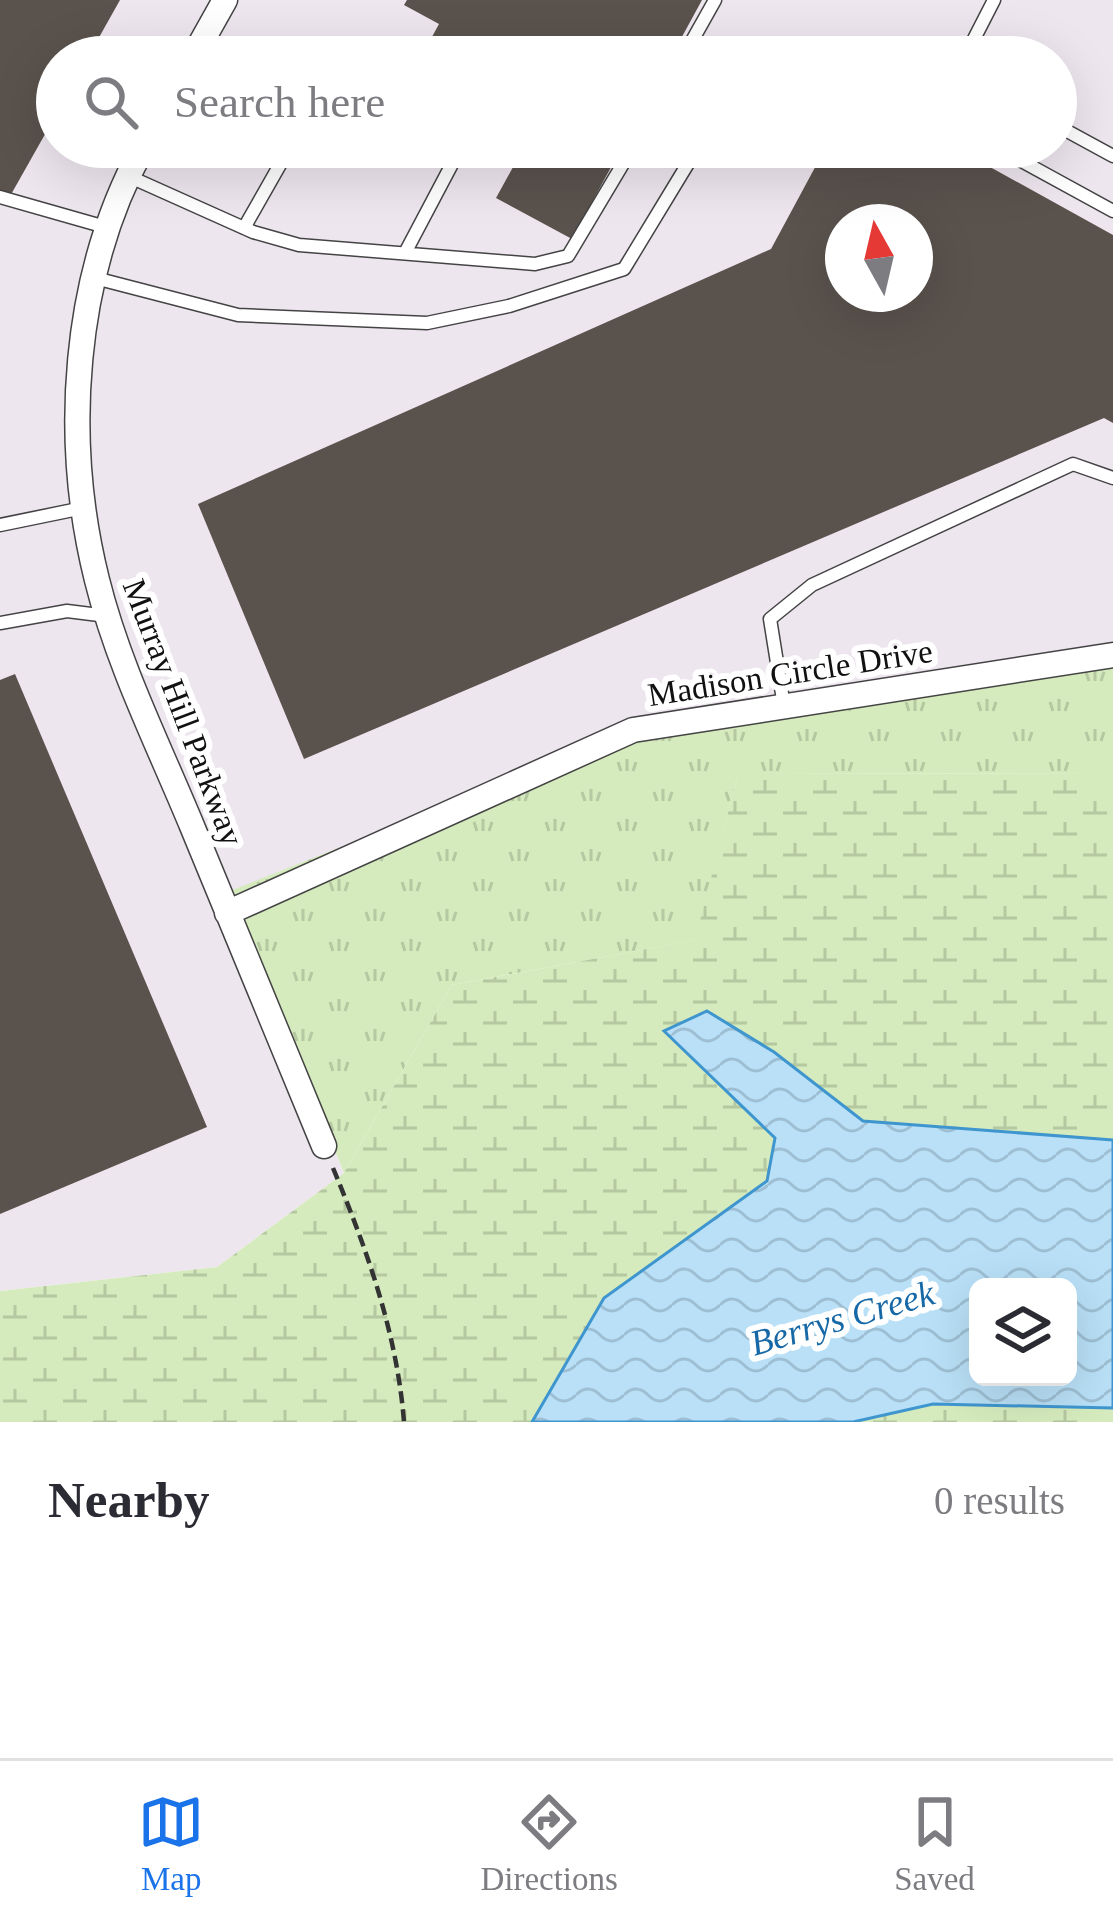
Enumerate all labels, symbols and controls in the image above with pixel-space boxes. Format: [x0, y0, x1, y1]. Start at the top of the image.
search box [36, 36, 1077, 168]
icon: search [78, 69, 144, 135]
text: Search here [174, 77, 385, 127]
north arrow [825, 204, 933, 312]
street label: Murray Hill Parkway [116, 574, 251, 851]
street label: Madison Circle Drive [645, 633, 935, 713]
water label: Berrys Creek [746, 1272, 940, 1363]
map controls [969, 1278, 1077, 1386]
button: layers [969, 1278, 1077, 1386]
text: Nearby [48, 1472, 209, 1528]
text: 0 results [934, 1479, 1065, 1522]
tab: Map [138, 1789, 204, 1898]
tab: Directions [480, 1789, 618, 1898]
tab: Saved [894, 1789, 975, 1898]

